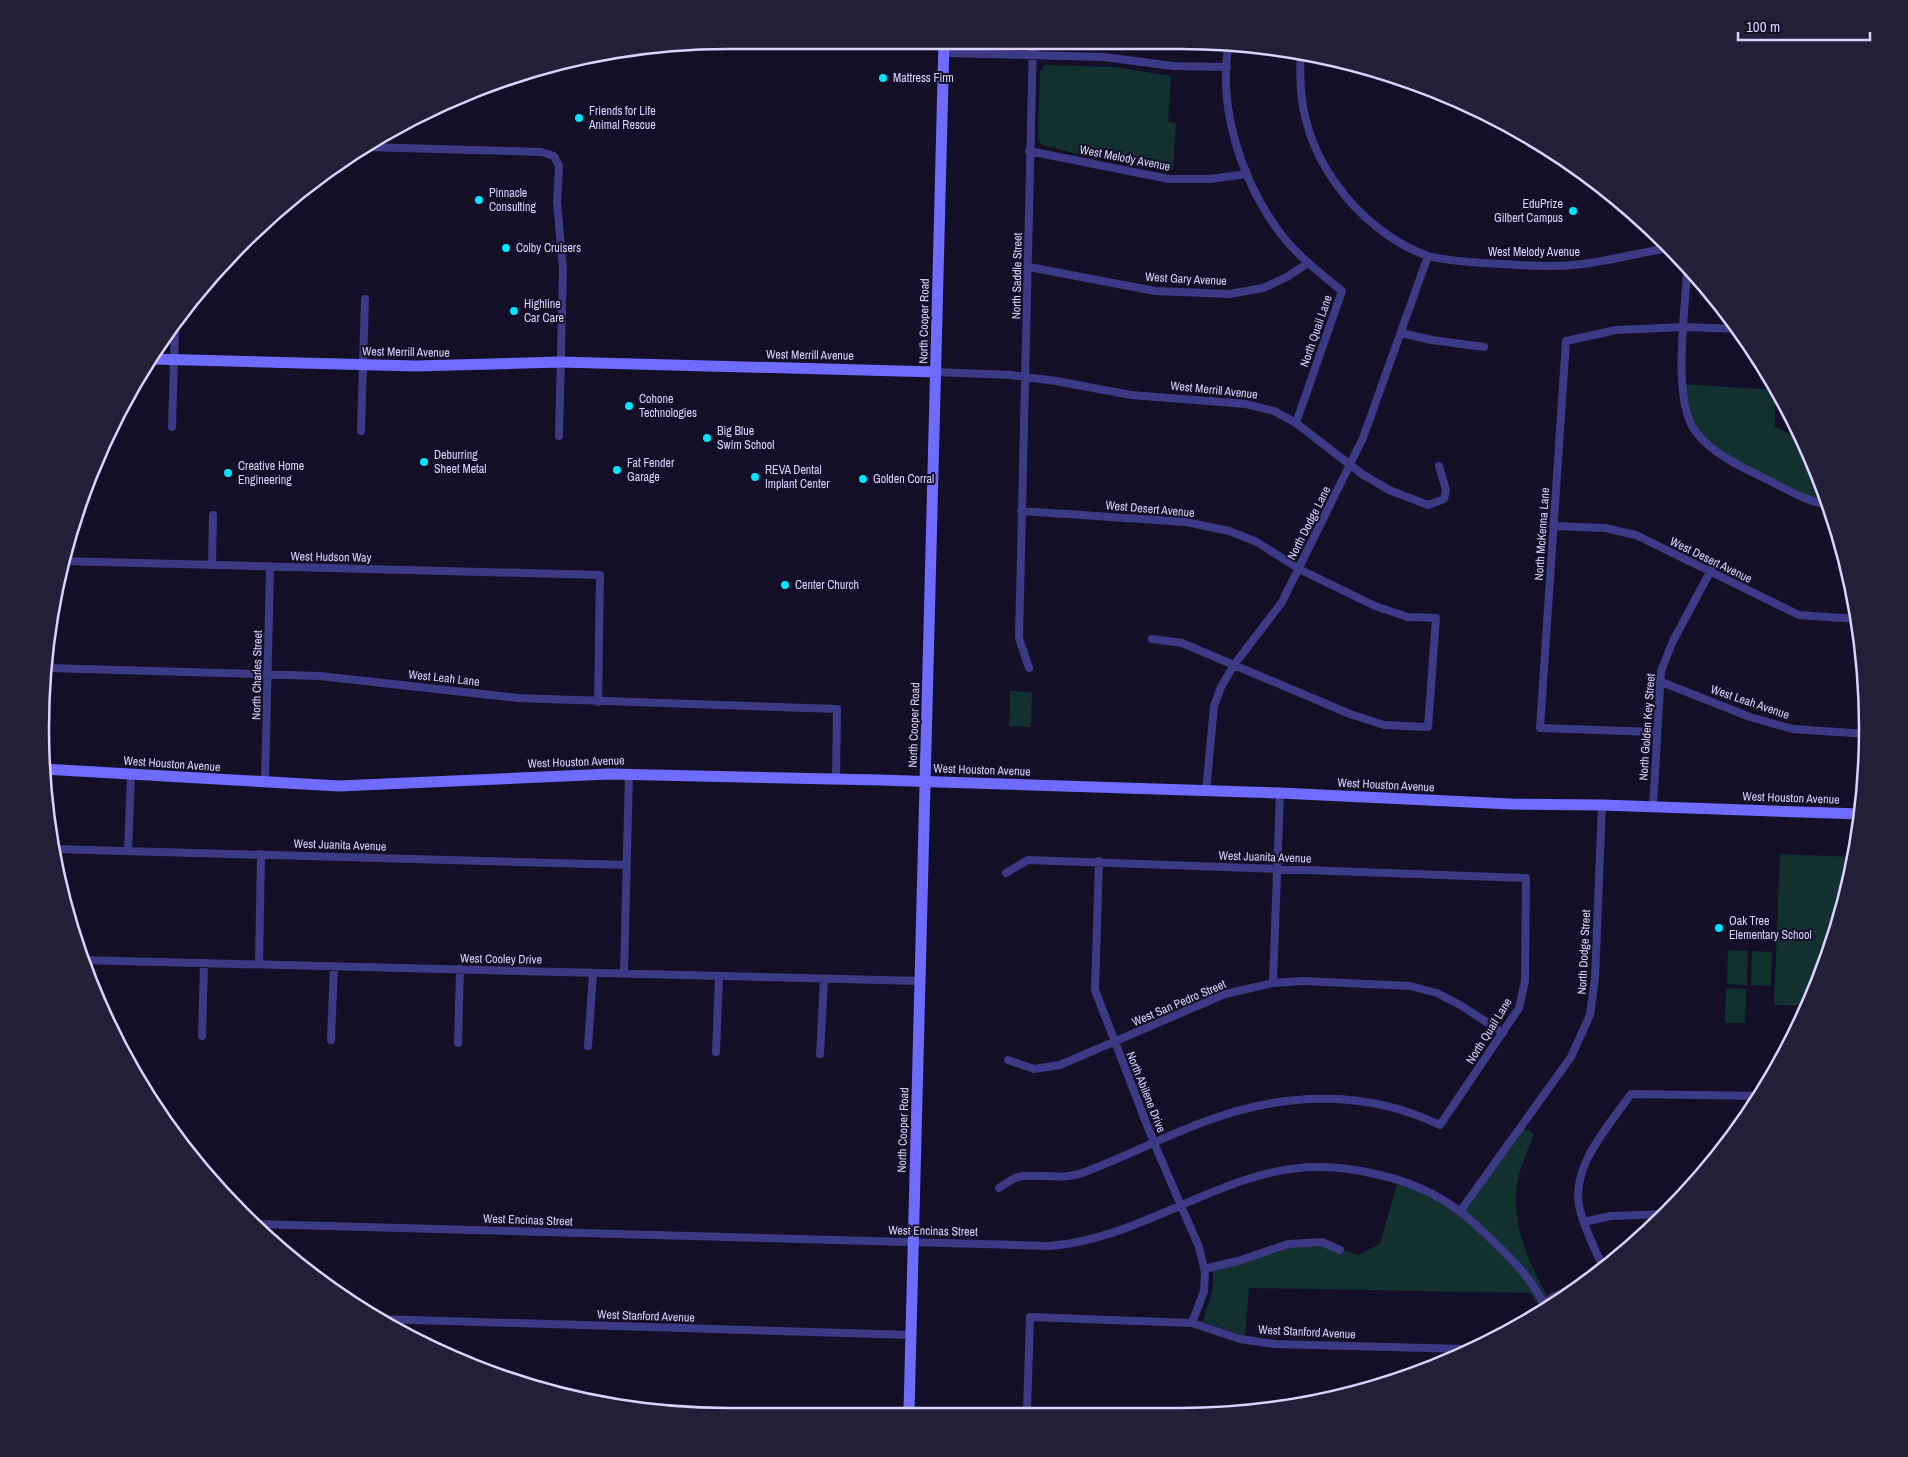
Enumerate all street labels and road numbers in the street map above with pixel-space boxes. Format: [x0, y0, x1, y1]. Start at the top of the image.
street label: West Melody Avenue [1078, 141, 1172, 175]
street label: North Saddle Street [1008, 232, 1026, 319]
street label: West Melody Avenue [1488, 244, 1580, 260]
street label: West Gary Avenue [1145, 269, 1227, 289]
street label: North Cooper Road [915, 278, 933, 364]
street label: North Quail Lane [1296, 293, 1336, 369]
street label: West Merrill Avenue [362, 343, 450, 361]
street label: West Merrill Avenue [766, 346, 854, 364]
street label: West Merrill Avenue [1170, 377, 1258, 403]
street label: North Dodge Lane [1284, 484, 1334, 562]
street label: North McKenna Lane [1531, 487, 1553, 581]
street label: West Desert Avenue [1105, 497, 1195, 521]
street label: West Desert Avenue [1667, 533, 1755, 587]
street label: West Hudson Way [290, 548, 372, 566]
street label: North Charles Street [248, 630, 266, 720]
street label: West Leah Lane [408, 666, 480, 690]
street label: North Golden Key Street [1635, 673, 1659, 781]
street label: West Leah Avenue [1708, 681, 1792, 723]
street label: North Cooper Road [905, 682, 923, 768]
street label: West Houston Avenue [527, 752, 625, 772]
street label: West Houston Avenue [123, 753, 221, 775]
street label: West Houston Avenue [933, 760, 1031, 780]
street label: West Houston Avenue [1337, 774, 1435, 796]
street label: West Houston Avenue [1742, 788, 1840, 808]
street label: West Juanita Avenue [293, 835, 387, 855]
street label: West Juanita Avenue [1218, 847, 1312, 867]
street label: North Dodge Street [1574, 909, 1594, 995]
street label: West Cooley Drive [460, 950, 542, 968]
street label: West San Pedro Street [1130, 976, 1229, 1030]
street label: North Quail Lane [1462, 995, 1516, 1067]
street label: North Abilene Drive [1122, 1049, 1170, 1135]
street label: North Cooper Road [894, 1087, 912, 1173]
street label: West Encinas Street [483, 1210, 573, 1230]
street label: West Encinas Street [888, 1222, 978, 1240]
street label: West Stanford Avenue [597, 1306, 695, 1326]
street label: West Stanford Avenue [1258, 1321, 1356, 1343]

